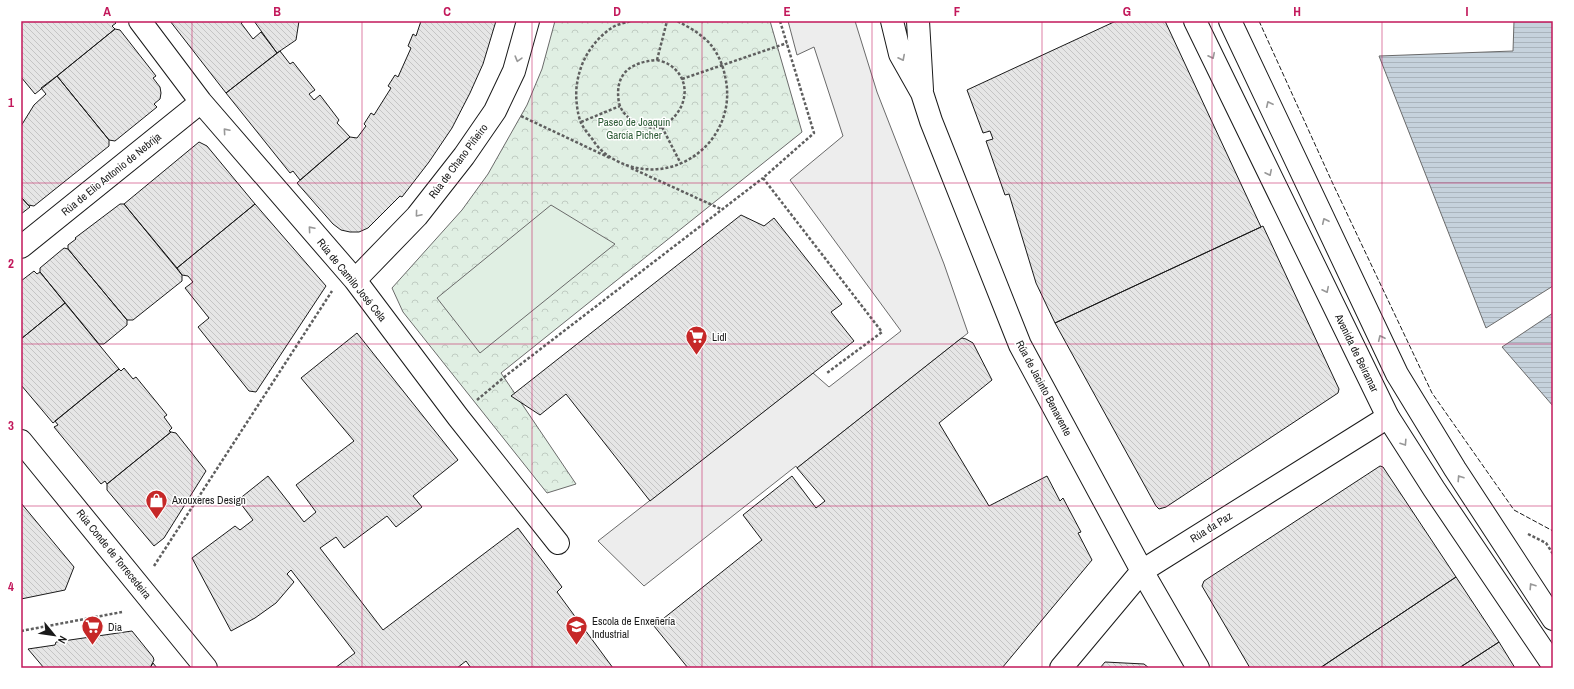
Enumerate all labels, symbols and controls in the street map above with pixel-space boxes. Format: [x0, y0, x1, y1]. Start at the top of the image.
text: A [103, 3, 111, 20]
text: B [273, 3, 281, 20]
text: C [443, 3, 451, 20]
text: D [613, 3, 621, 20]
text: E [783, 3, 791, 20]
text: F [954, 3, 961, 20]
text: G [1123, 3, 1131, 20]
text: H [1293, 3, 1301, 20]
text: I [1466, 3, 1469, 20]
one-way arrow [1207, 52, 1215, 59]
one-way arrow [897, 54, 905, 62]
one-way arrow [514, 55, 523, 62]
text: 1 [8, 94, 14, 111]
one-way arrow [1266, 100, 1274, 108]
park label: Paseo de Joaquin García Picher [598, 115, 670, 142]
street label: Rúa de Chano Piñeiro [425, 121, 491, 201]
one-way arrow [223, 128, 230, 136]
street label: Rúa de Elio Antonio de Nebrija [58, 129, 164, 219]
one-way arrow [1264, 169, 1272, 176]
one-way arrow [416, 209, 423, 217]
one-way arrow [1322, 218, 1330, 225]
one-way arrow [308, 226, 315, 234]
street label: Rúa de Camilo José Cela [314, 236, 390, 324]
text: 2 [8, 255, 14, 272]
one-way arrow [1321, 285, 1329, 293]
street label: Avenida de Beiramar [1332, 311, 1382, 394]
supermarket icon: Lidl [684, 324, 710, 357]
place label: Lidl [712, 330, 727, 344]
one-way arrow [1378, 335, 1386, 343]
street label: Rúa de Jacinto Benavente [1013, 338, 1075, 438]
text: 3 [8, 417, 14, 434]
one-way arrow [1400, 438, 1407, 445]
one-way arrow [1458, 475, 1465, 482]
shop icon: Axouxeres Design [144, 487, 170, 520]
place label: Axouxeres Design [171, 493, 246, 507]
street label: Rúa Conde de Torrecedeira [74, 506, 154, 602]
street label: Rúa da Paz [1187, 508, 1235, 545]
text: 4 [8, 578, 14, 595]
one-way arrow [1529, 583, 1536, 590]
supermarket icon: Dia [80, 614, 106, 647]
school or university icon: Escola de Enxeñería Industrial [563, 614, 589, 647]
place label: Escola de Enxeñería Industrial [592, 614, 675, 641]
north arrow [34, 615, 74, 655]
place label: Dia [108, 620, 122, 634]
text: N [55, 634, 70, 646]

